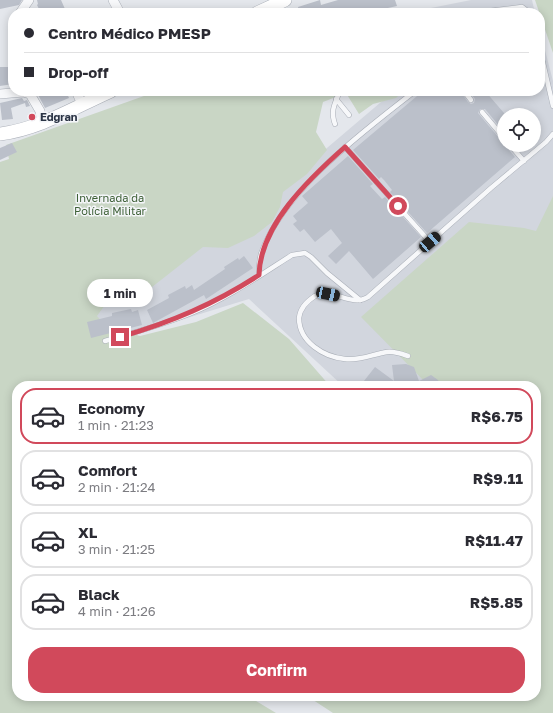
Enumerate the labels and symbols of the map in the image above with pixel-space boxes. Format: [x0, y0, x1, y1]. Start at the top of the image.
place label: Edgran [40, 110, 78, 123]
marker: Edgran [27, 112, 37, 122]
park label: Invernada da Polícia Militar [74, 191, 147, 217]
route start [389, 197, 407, 215]
car [417, 230, 443, 254]
callout: 1 min [87, 279, 153, 307]
car [315, 286, 341, 302]
route end [111, 328, 129, 346]

